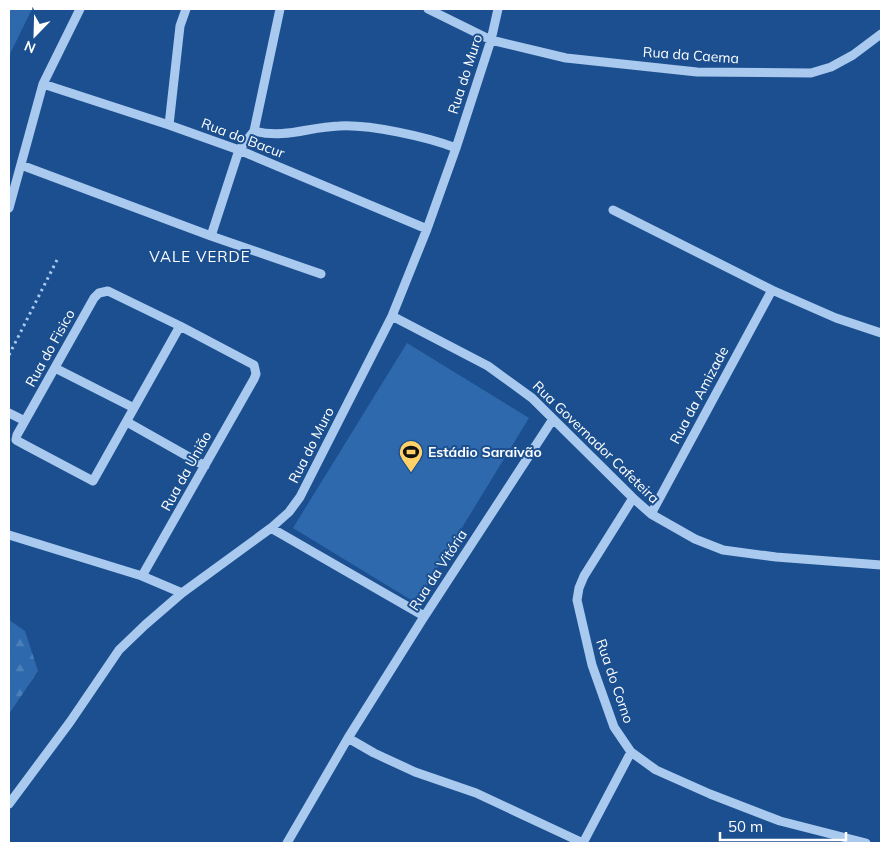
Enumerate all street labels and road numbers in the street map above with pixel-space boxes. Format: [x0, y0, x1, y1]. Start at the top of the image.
street label: Rua do Muro [444, 32, 486, 116]
street label: Rua da Caema [642, 43, 740, 67]
street label: Rua do Bacur [199, 114, 288, 162]
street label: Rua do Fisico [21, 306, 79, 390]
street label: Rua da Amizade [666, 343, 732, 447]
street label: Rua Governador Cafeteira [529, 377, 663, 507]
street label: Rua do Muro [284, 404, 338, 486]
street label: Rua da União [157, 428, 215, 514]
street label: Rua da Vitória [405, 526, 471, 614]
street label: Rua do Corno [592, 636, 638, 726]

